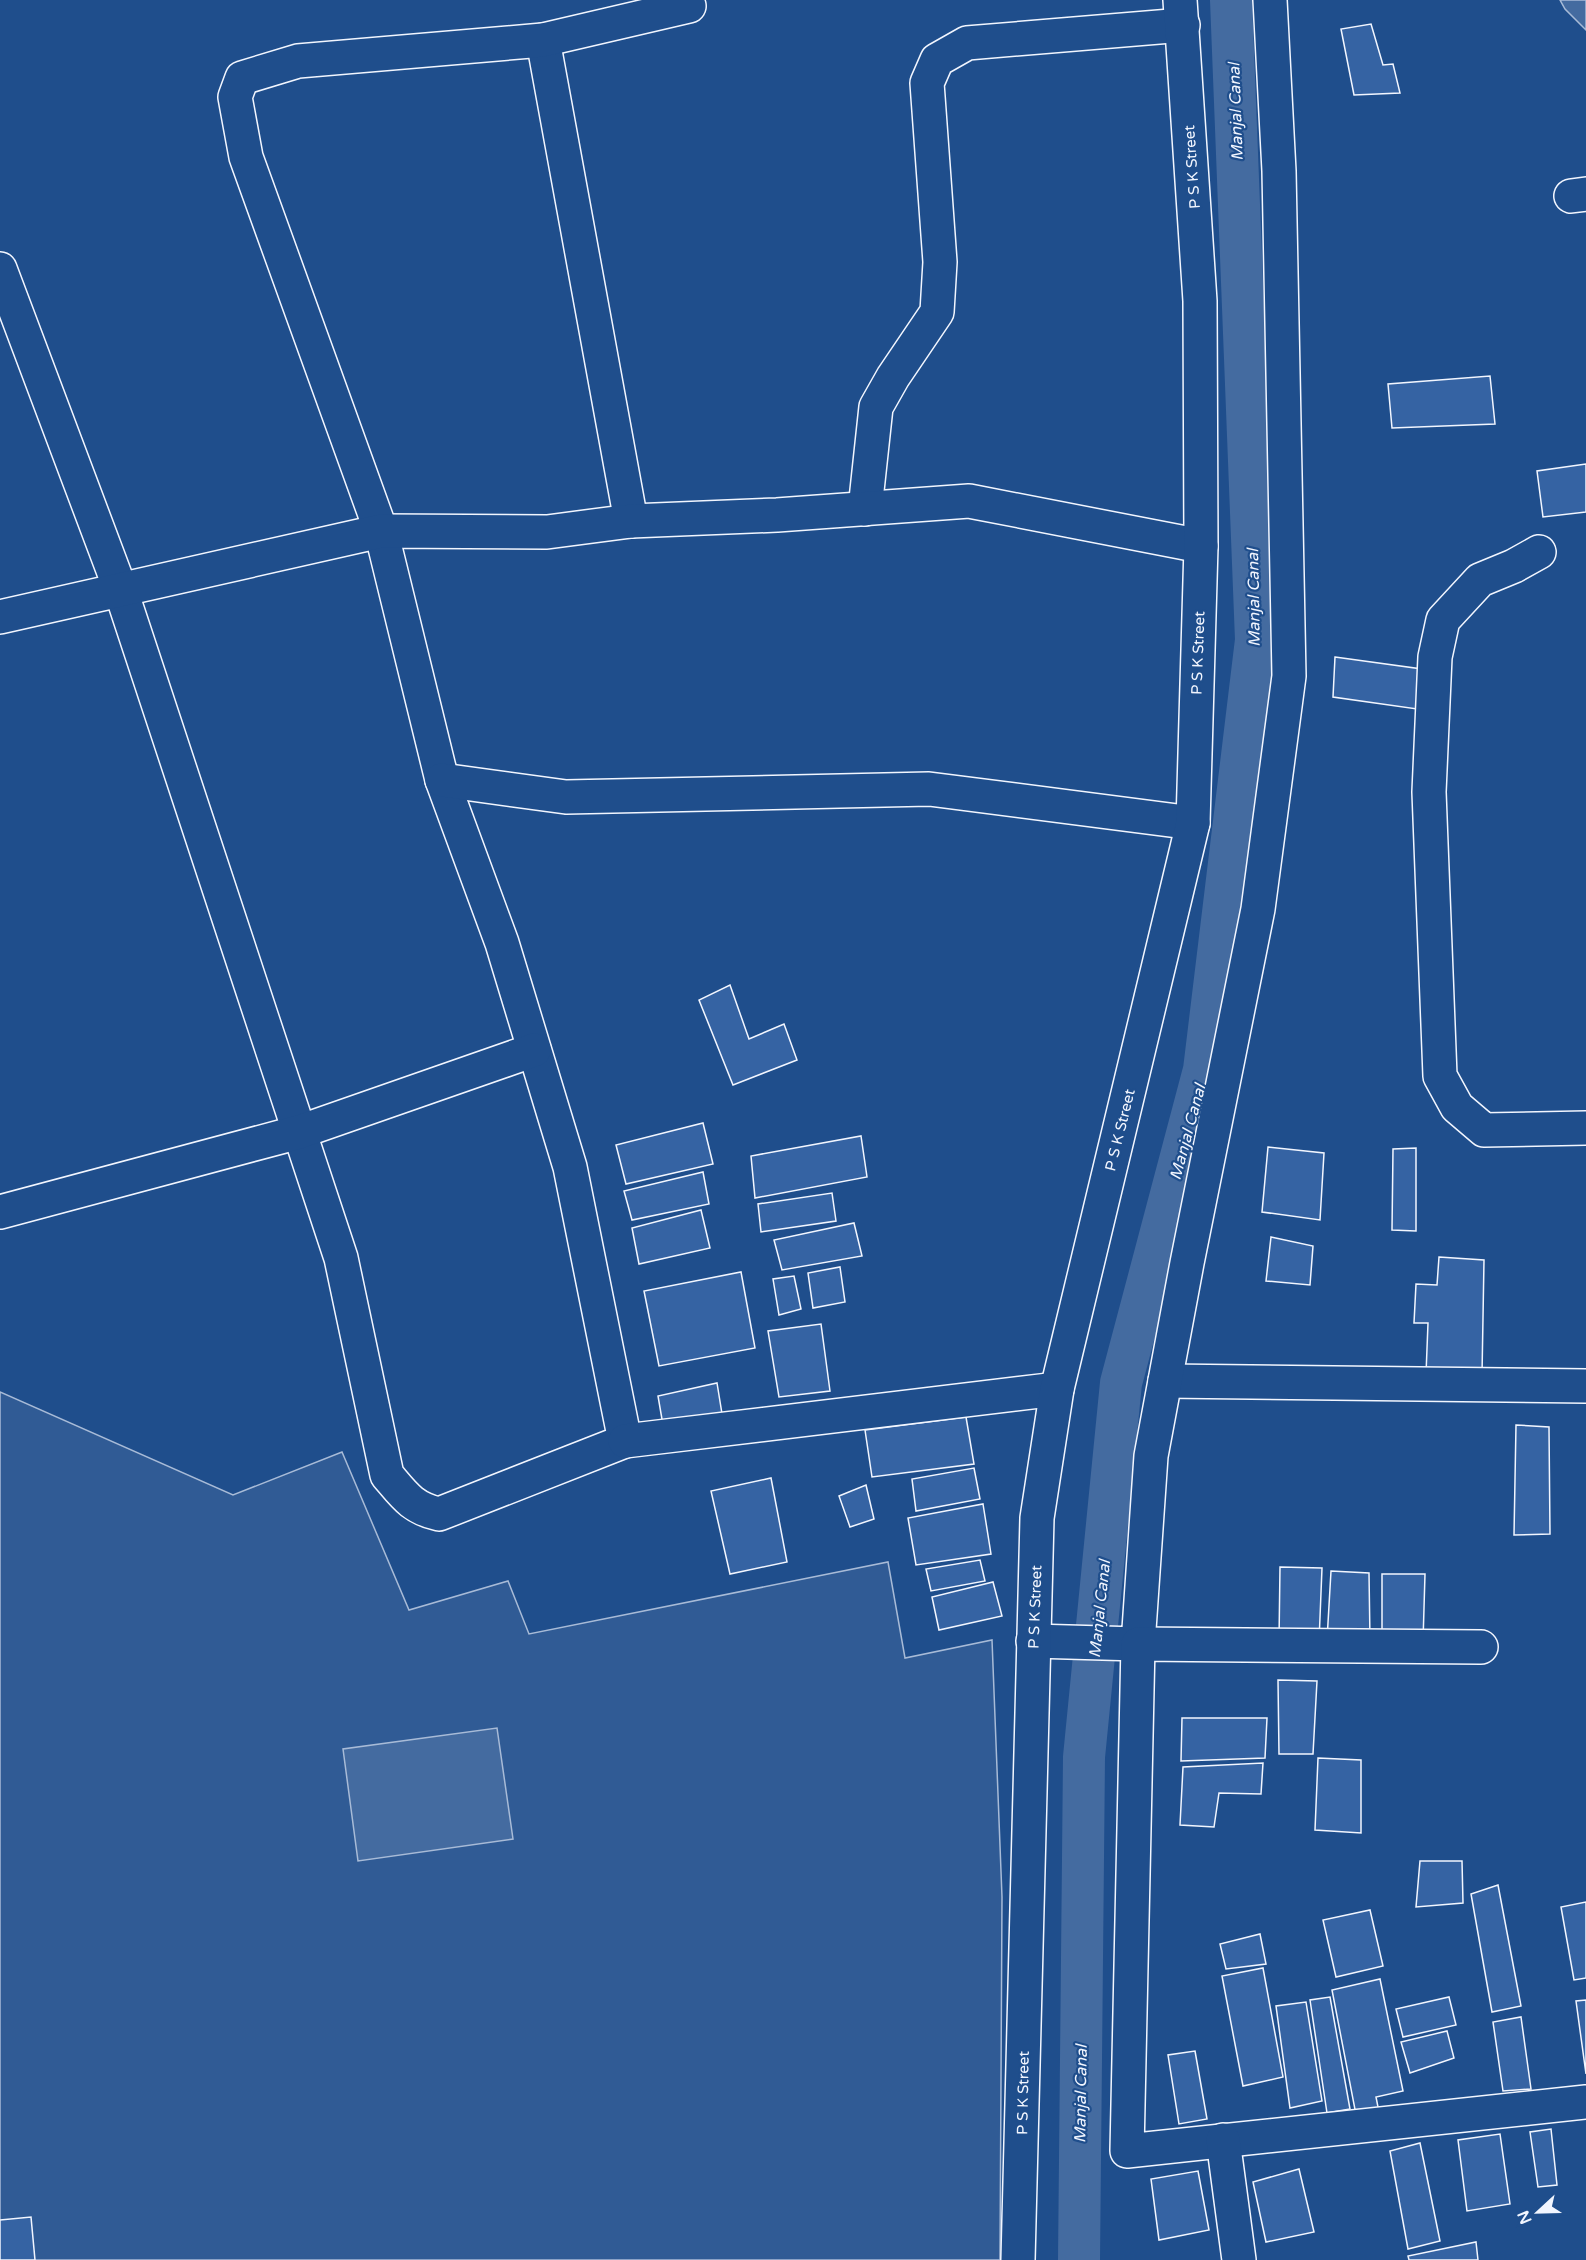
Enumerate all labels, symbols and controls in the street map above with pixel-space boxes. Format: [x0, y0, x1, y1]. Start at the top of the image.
water label: Manjal Canal [1224, 61, 1248, 161]
street label: P S K Street [1180, 124, 1204, 210]
water label: Manjal Canal [1243, 547, 1265, 647]
street label: P S K Street [1188, 610, 1208, 695]
water label: Manjal Canal [1166, 1080, 1211, 1182]
street label: P S K Street [1101, 1087, 1139, 1173]
water label: Manjal Canal [1085, 1557, 1115, 1659]
street label: P S K Street [1025, 1564, 1045, 1649]
water label: Manjal Canal [1070, 2043, 1092, 2143]
street label: P S K Street [1013, 2051, 1033, 2135]
north arrow [1508, 2182, 1568, 2242]
text: N [1513, 2208, 1537, 2227]

